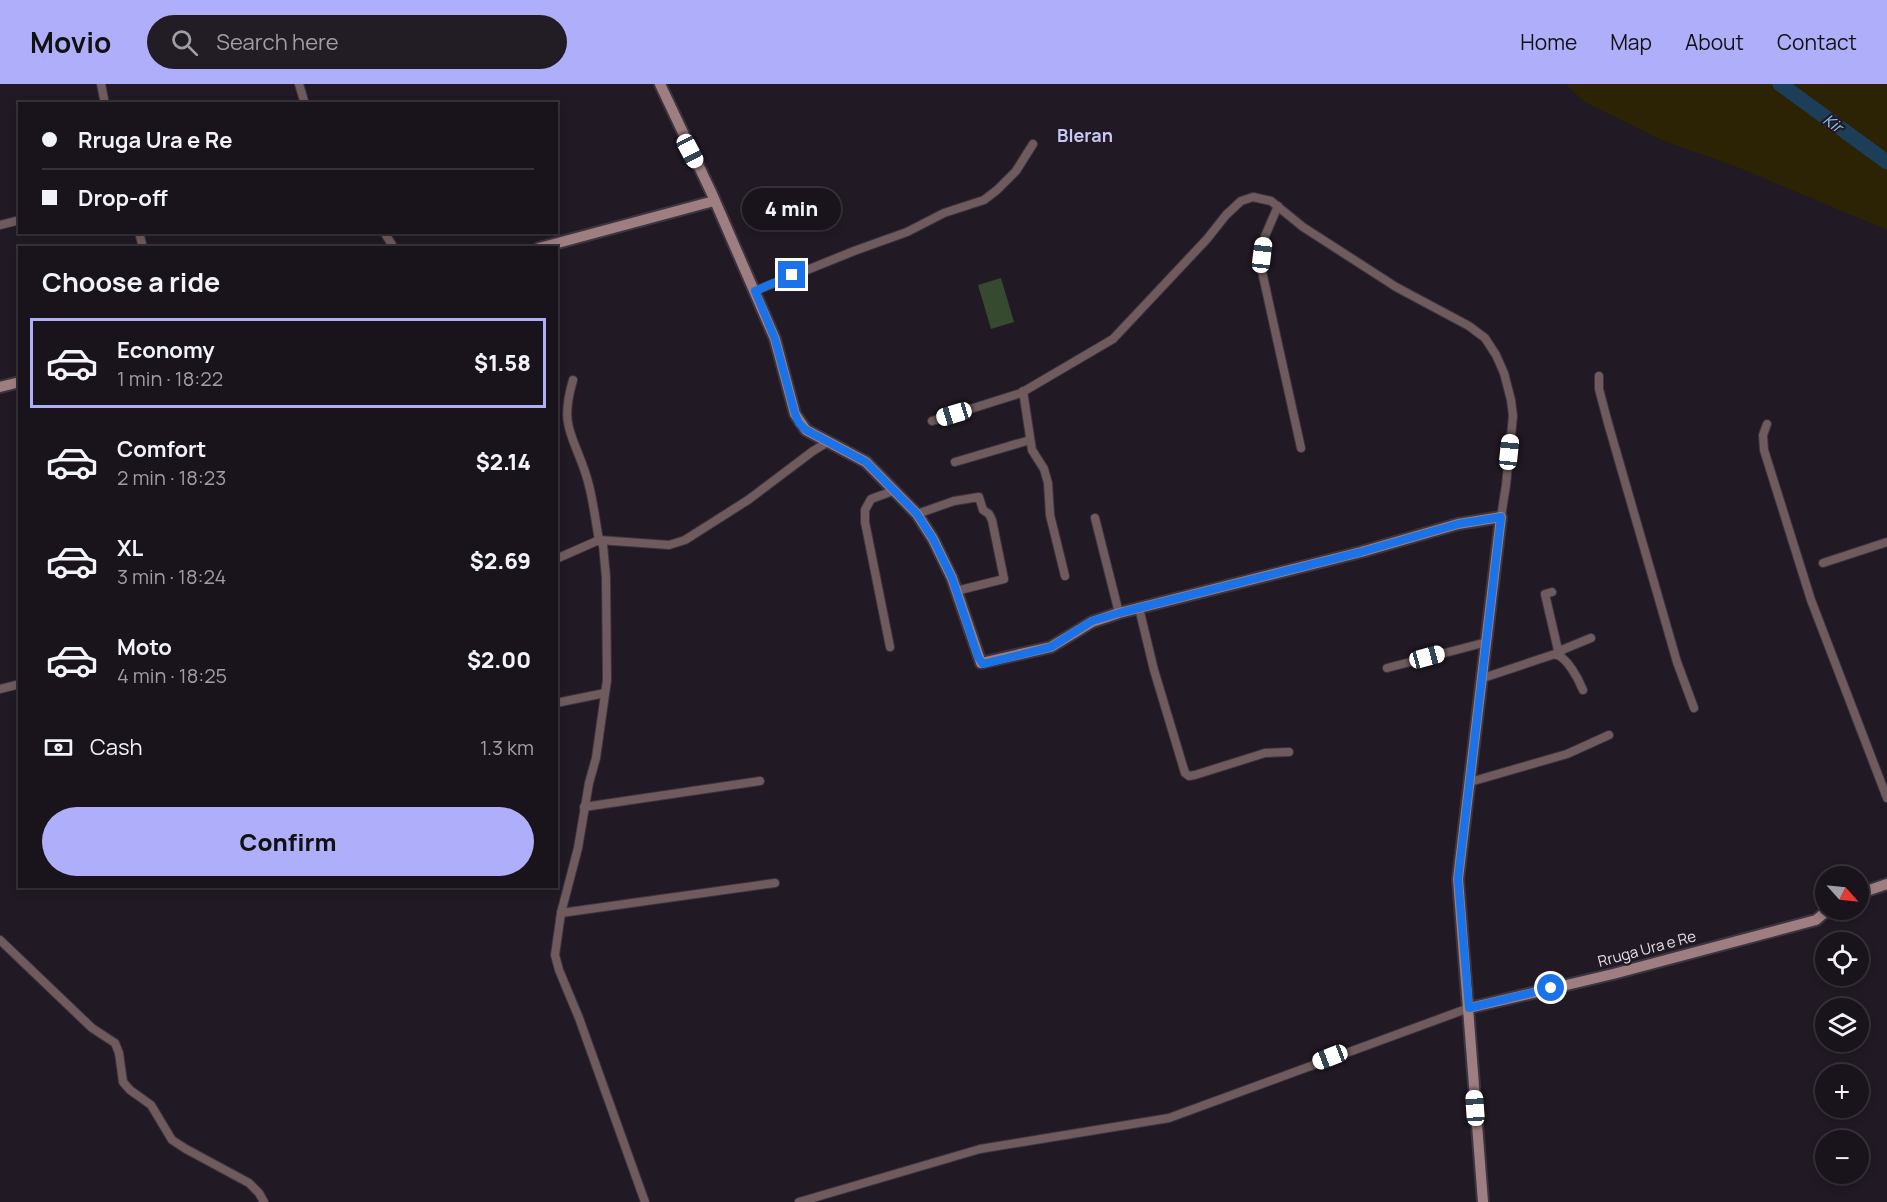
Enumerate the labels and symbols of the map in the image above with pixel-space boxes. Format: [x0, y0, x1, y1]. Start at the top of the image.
water label: Kir [1819, 109, 1849, 139]
district label: Bleran [1057, 123, 1113, 147]
car [674, 131, 706, 171]
callout: 4 min [742, 188, 842, 230]
car [1251, 236, 1273, 274]
route end [778, 261, 805, 288]
car [934, 400, 974, 428]
car [1498, 433, 1520, 471]
car [1407, 644, 1447, 670]
north arrow [1815, 866, 1869, 920]
street label: Rruga Ura e Re [1595, 925, 1699, 972]
route start [1537, 974, 1564, 1001]
car [1310, 1042, 1350, 1072]
car [1465, 1089, 1485, 1127]

